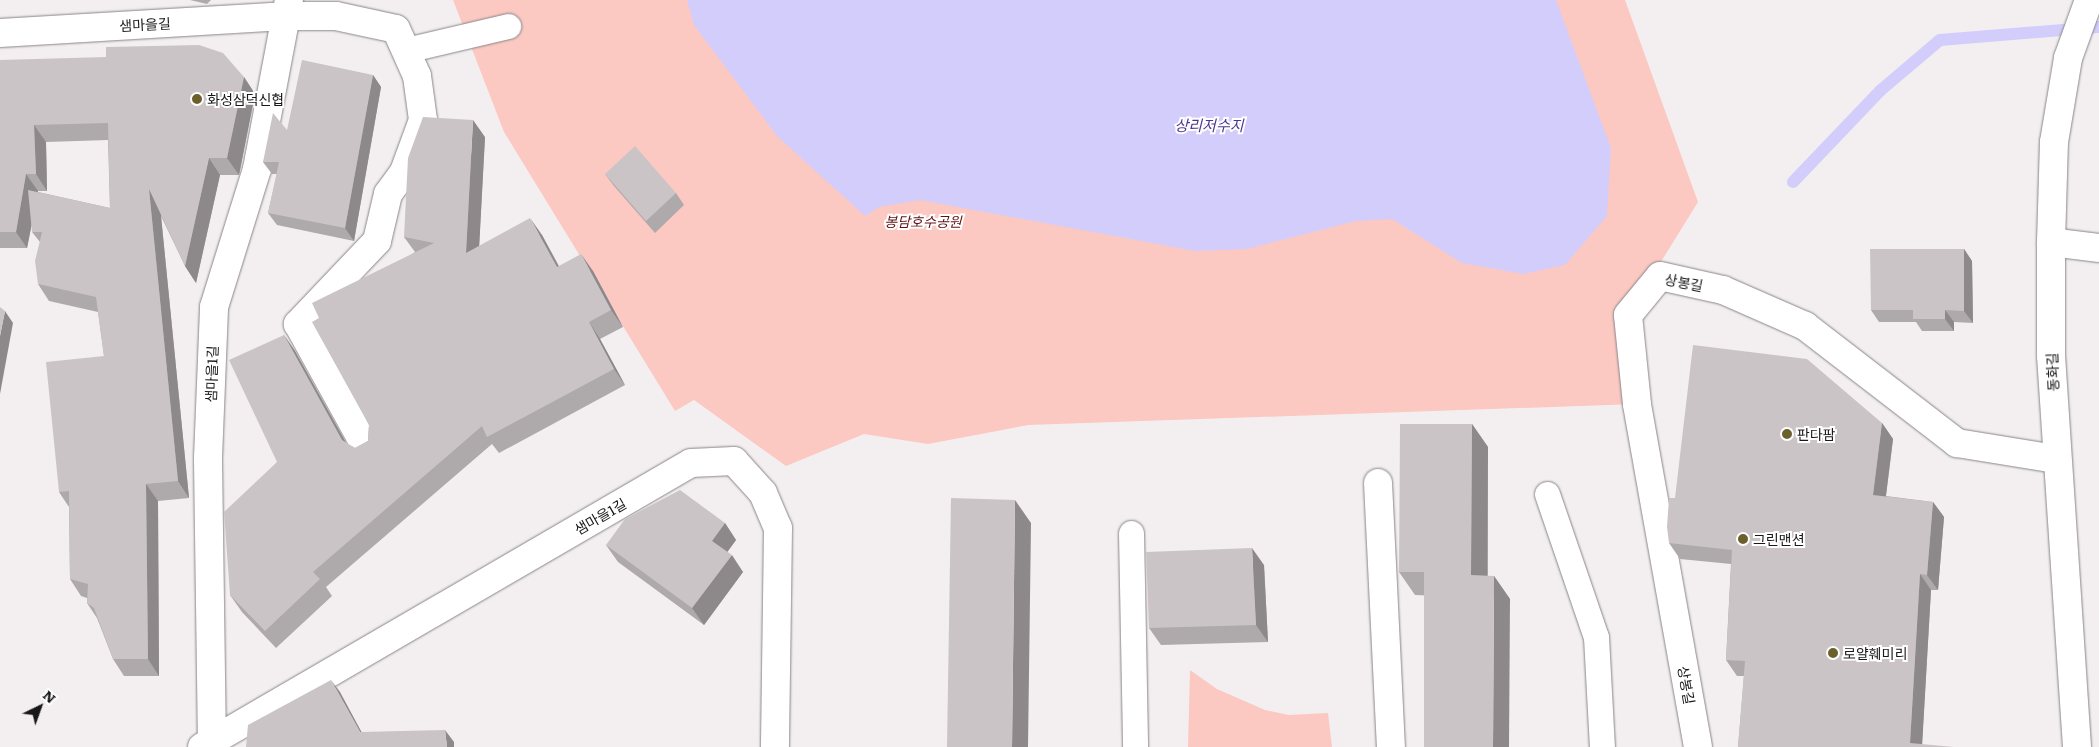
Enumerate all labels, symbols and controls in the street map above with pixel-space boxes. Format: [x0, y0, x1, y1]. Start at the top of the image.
street label: 샘마을길 [119, 14, 171, 34]
place label: 화성삼덕신협 [207, 91, 284, 107]
marker: 화성삼덕신협 [191, 93, 203, 105]
water label: 상리저수지 [1175, 116, 1243, 134]
park label: 봉담호수공원 [884, 213, 962, 229]
street label: 상봉길 [1663, 270, 1705, 294]
street label: 샘마을1길 [202, 345, 220, 403]
street label: 동화길 [2043, 352, 2061, 392]
place label: 판다팜 [1797, 426, 1836, 442]
marker: 판다팜 [1781, 428, 1793, 440]
street label: 샘마을1길 [571, 494, 629, 538]
place label: 그린맨션 [1753, 531, 1805, 547]
marker: 그린맨션 [1737, 533, 1749, 545]
place label: 로얄훼미리 [1843, 645, 1907, 661]
marker: 로얄훼미리 [1827, 647, 1839, 659]
street label: 상봉길 [1675, 665, 1699, 705]
north arrow [15, 682, 65, 732]
text: N [39, 684, 61, 707]

